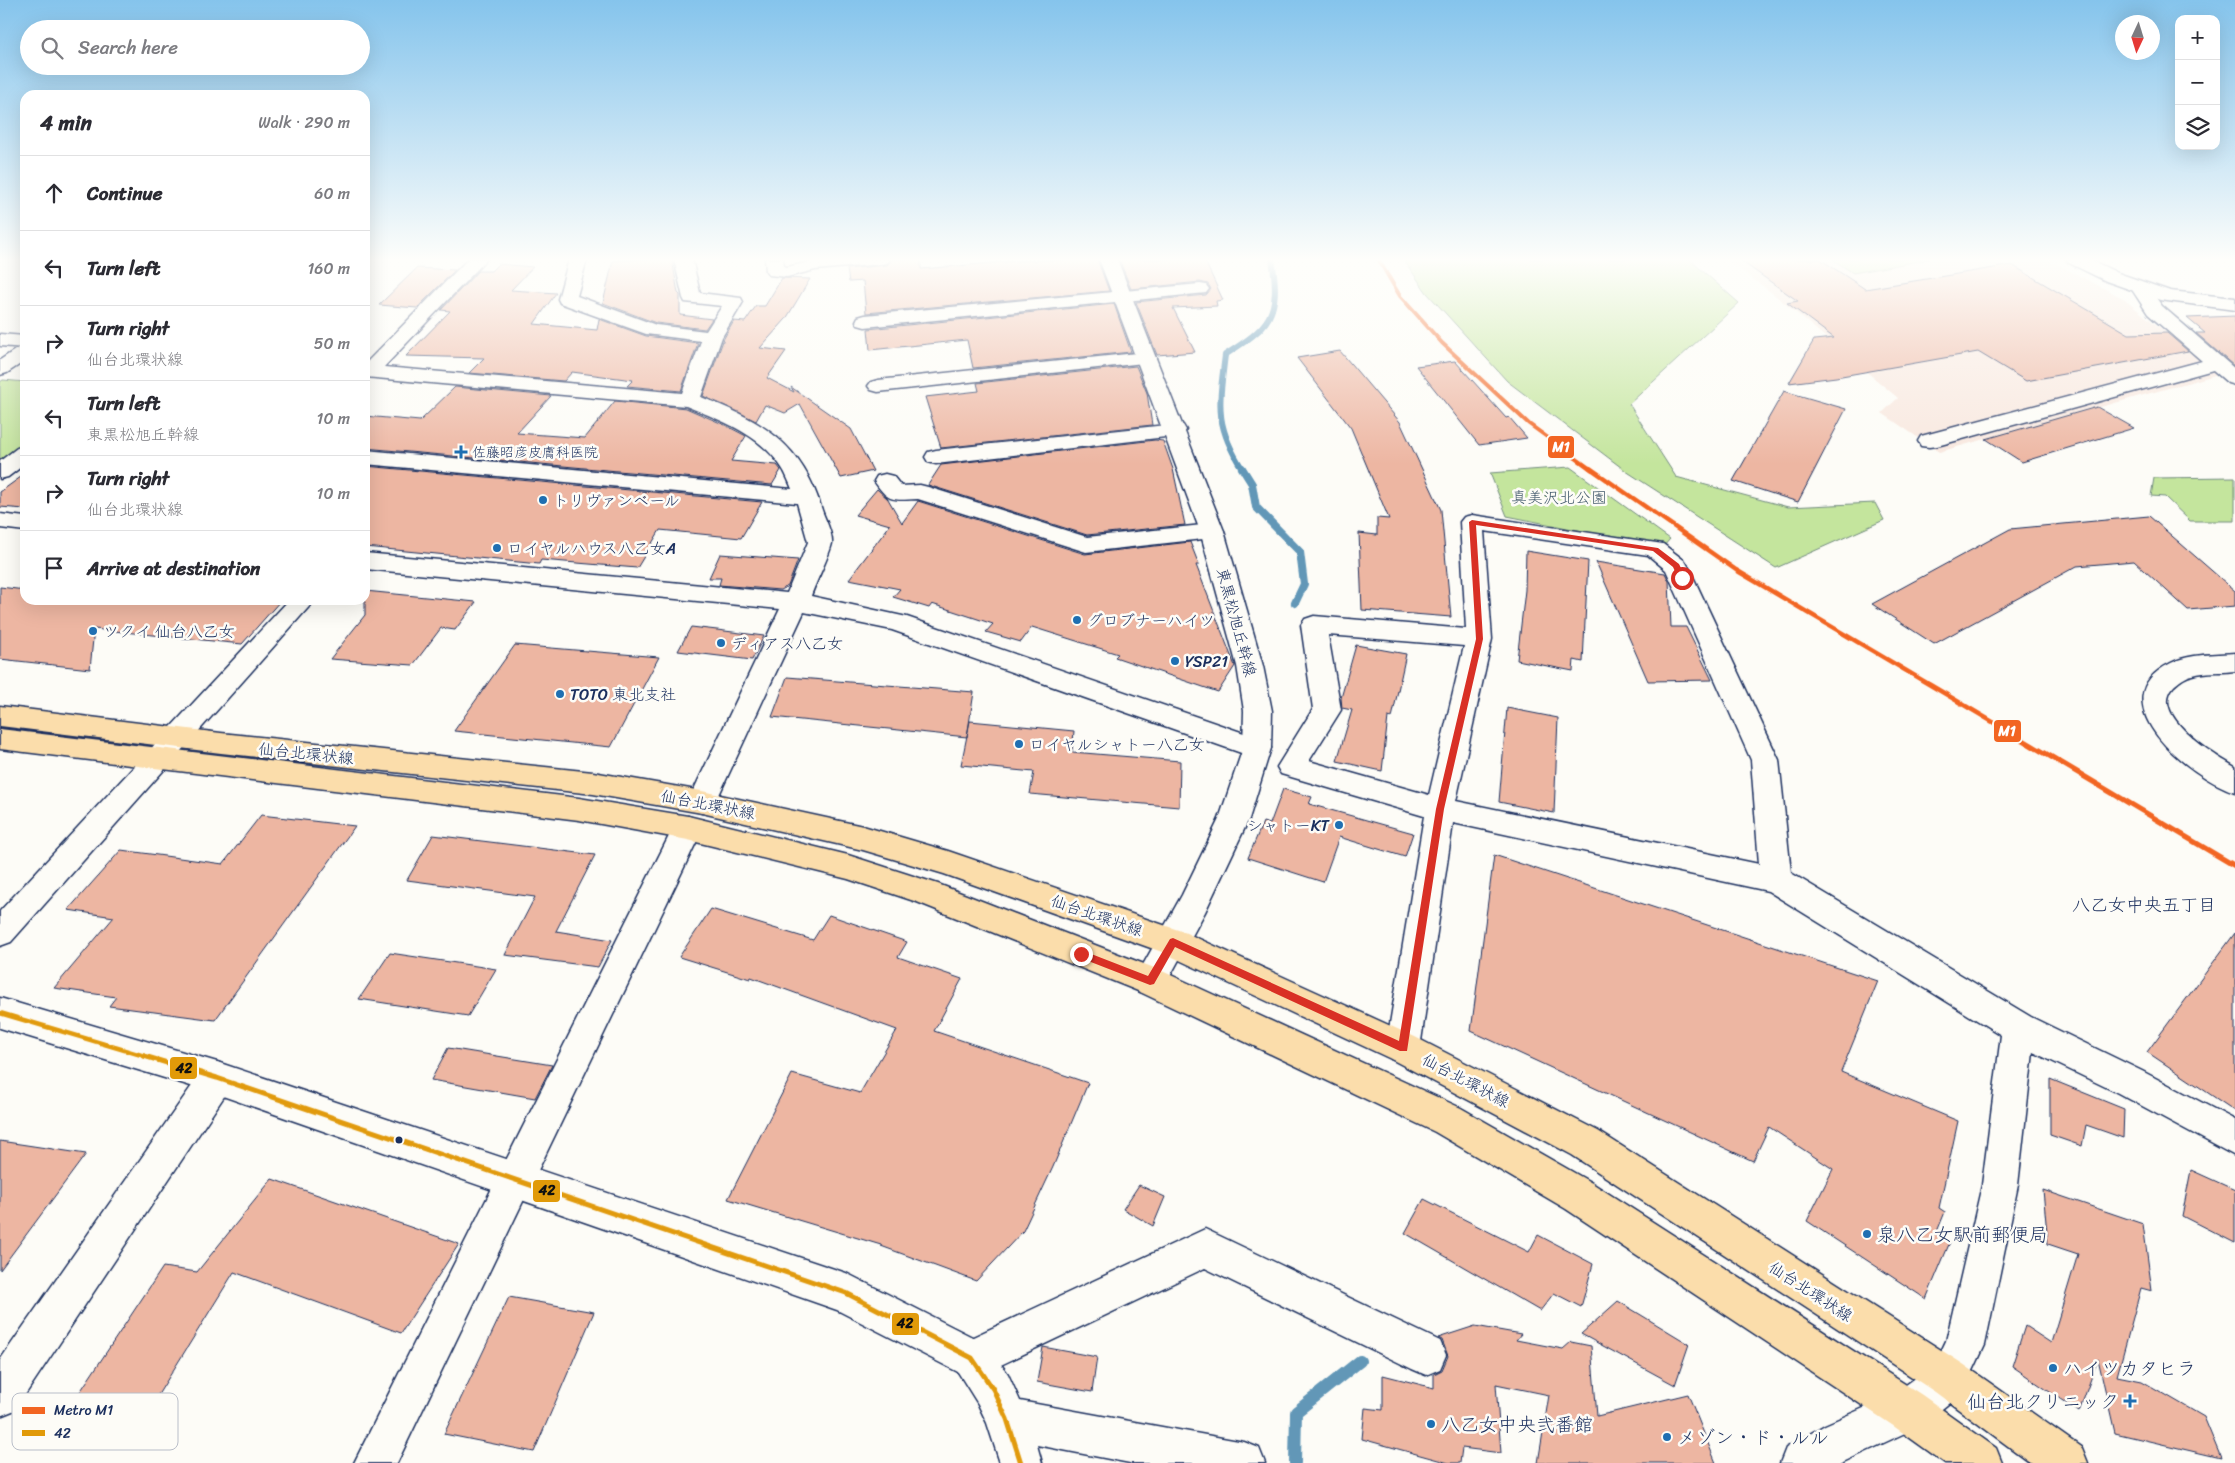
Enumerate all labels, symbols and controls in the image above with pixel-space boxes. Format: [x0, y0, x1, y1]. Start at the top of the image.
north arrow [2115, 15, 2160, 60]
map controls [2175, 15, 2220, 150]
button: + [2175, 15, 2220, 60]
search box [20, 20, 370, 75]
text: Search here [78, 31, 178, 64]
icon: search [38, 34, 66, 62]
button: − [2175, 60, 2220, 105]
text: 4 min [40, 104, 92, 142]
button: layers [2175, 105, 2220, 150]
text: Walk · 290 m [258, 108, 350, 137]
text: Continue [87, 177, 163, 210]
icon: ahead [40, 179, 68, 207]
text: 60 m [314, 179, 350, 208]
text: Turn left [87, 252, 160, 285]
icon: left [40, 254, 68, 282]
text: 160 m [307, 254, 350, 283]
text: Turn right [87, 312, 169, 345]
icon: right [40, 329, 68, 357]
text: 50 m [314, 329, 350, 358]
text: 仙台北環状線 [87, 345, 183, 374]
text: Turn left [87, 387, 160, 420]
icon: left [40, 404, 68, 432]
text: 10 m [317, 404, 350, 433]
text: 東黒松旭丘幹線 [87, 420, 199, 449]
line badge: M1 [1547, 435, 1575, 459]
text: M1 [1551, 435, 1570, 460]
place label: 佐藤昭彦皮膚科医院 [472, 440, 598, 465]
marker: 佐藤昭彦皮膚科医院 [454, 445, 468, 459]
text: Turn right [87, 462, 169, 495]
icon: right [40, 479, 68, 507]
text: 10 m [317, 479, 350, 508]
park label: 真美沢北公園 [1511, 483, 1607, 512]
place label: トリヴァンベール [553, 486, 680, 515]
marker: トリヴァンベール [537, 494, 549, 506]
text: 仙台北環状線 [87, 495, 183, 524]
place label: ロイヤルハウス八乙女A [507, 534, 676, 563]
marker: ロイヤルハウス八乙女A [491, 542, 503, 554]
text: Arrive at destination [87, 552, 260, 585]
icon: arrive [40, 554, 68, 582]
street label: 東黒松旭丘幹線 [1208, 564, 1265, 680]
route start [1671, 567, 1694, 590]
place label: グロブナーハイツ [1087, 606, 1215, 635]
marker: グロブナーハイツ [1071, 614, 1083, 626]
place label: ツクイ 仙台八乙女 [103, 617, 235, 646]
marker: ツクイ 仙台八乙女 [87, 625, 99, 637]
place label: ディアス八乙女 [731, 629, 843, 658]
marker: ディアス八乙女 [715, 637, 727, 649]
place label: YSP21 [1185, 647, 1228, 676]
marker: YSP21 [1169, 655, 1181, 667]
place label: TOTO 東北支社 [570, 680, 676, 709]
marker: TOTO 東北支社 [554, 688, 566, 700]
line badge: M1 [1993, 719, 2022, 743]
text: M1 [1997, 719, 2016, 744]
place label: ロイヤルシャトー八乙女 [1029, 730, 1205, 759]
street label: 仙台北環状線 [257, 734, 355, 773]
marker: ロイヤルシャトー八乙女 [1013, 738, 1025, 750]
street label: 仙台北環状線 [658, 781, 758, 828]
place label: シャトーKT [1247, 811, 1330, 840]
marker: シャトーKT [1333, 819, 1345, 831]
street label: 仙台北環状線 [1047, 886, 1147, 945]
district label: 八乙女中央五丁目 [2072, 889, 2216, 921]
route end [1070, 943, 1093, 966]
street label: 仙台北環状線 [1417, 1045, 1515, 1116]
line badge: 42 [169, 1056, 198, 1080]
text: 42 [175, 1056, 193, 1081]
unlabelled marker [394, 1135, 404, 1145]
text: 42 [538, 1178, 556, 1203]
line badge: 42 [532, 1179, 561, 1203]
place label: 泉八乙女駅前郵便局 [1877, 1218, 2048, 1251]
marker: 泉八乙女駅前郵便局 [1861, 1228, 1873, 1240]
street label: 仙台北環状線 [1763, 1253, 1859, 1330]
text: 42 [896, 1311, 914, 1336]
line badge: 42 [891, 1312, 920, 1336]
place label: ハイツカタヒラ [2063, 1352, 2196, 1385]
marker: ハイツカタヒラ [2047, 1362, 2059, 1374]
place label: 仙台北クリニック [1967, 1385, 2119, 1418]
legend [12, 1393, 178, 1450]
marker: 仙台北クリニック [2123, 1394, 2137, 1408]
text: Metro M1 [54, 1398, 113, 1423]
place label: 八乙女中央弐番館 [1441, 1408, 1593, 1441]
marker: 八乙女中央弐番館 [1425, 1418, 1437, 1430]
text: 42 [54, 1421, 71, 1446]
place label: メゾン・ド・ルル [1677, 1421, 1829, 1454]
marker: メゾン・ド・ルル [1661, 1431, 1673, 1443]

